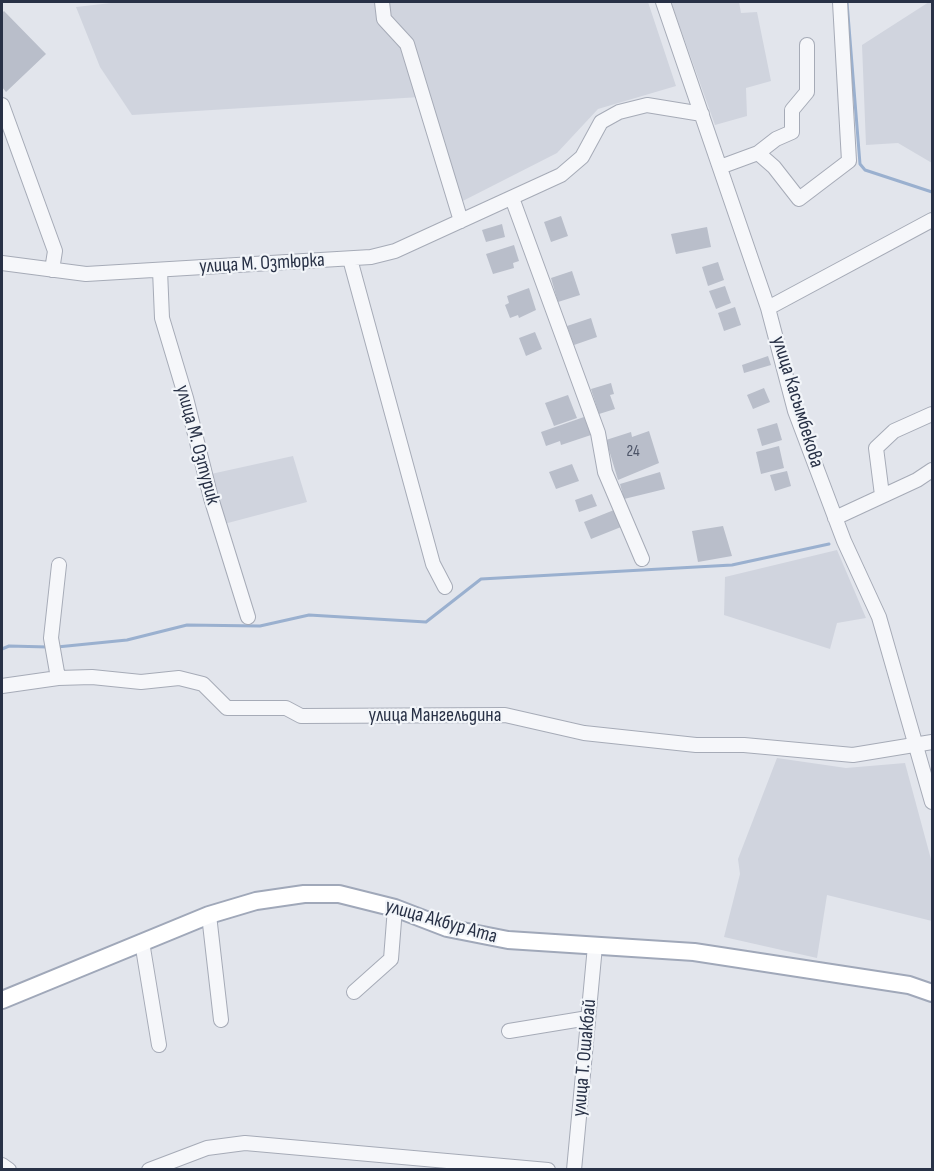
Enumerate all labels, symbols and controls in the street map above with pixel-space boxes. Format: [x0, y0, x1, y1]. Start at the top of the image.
street label: улица М. Озтюрка [199, 249, 325, 279]
street label: улица Касымбекова [766, 333, 828, 471]
street label: улица М. Озтурик [170, 383, 224, 507]
house number: 24 [626, 442, 640, 462]
street label: улица Мангельдина [369, 704, 501, 728]
street label: улица Акбур Ата [382, 895, 500, 949]
street label: улица Т. Ошакбай [568, 998, 602, 1118]

